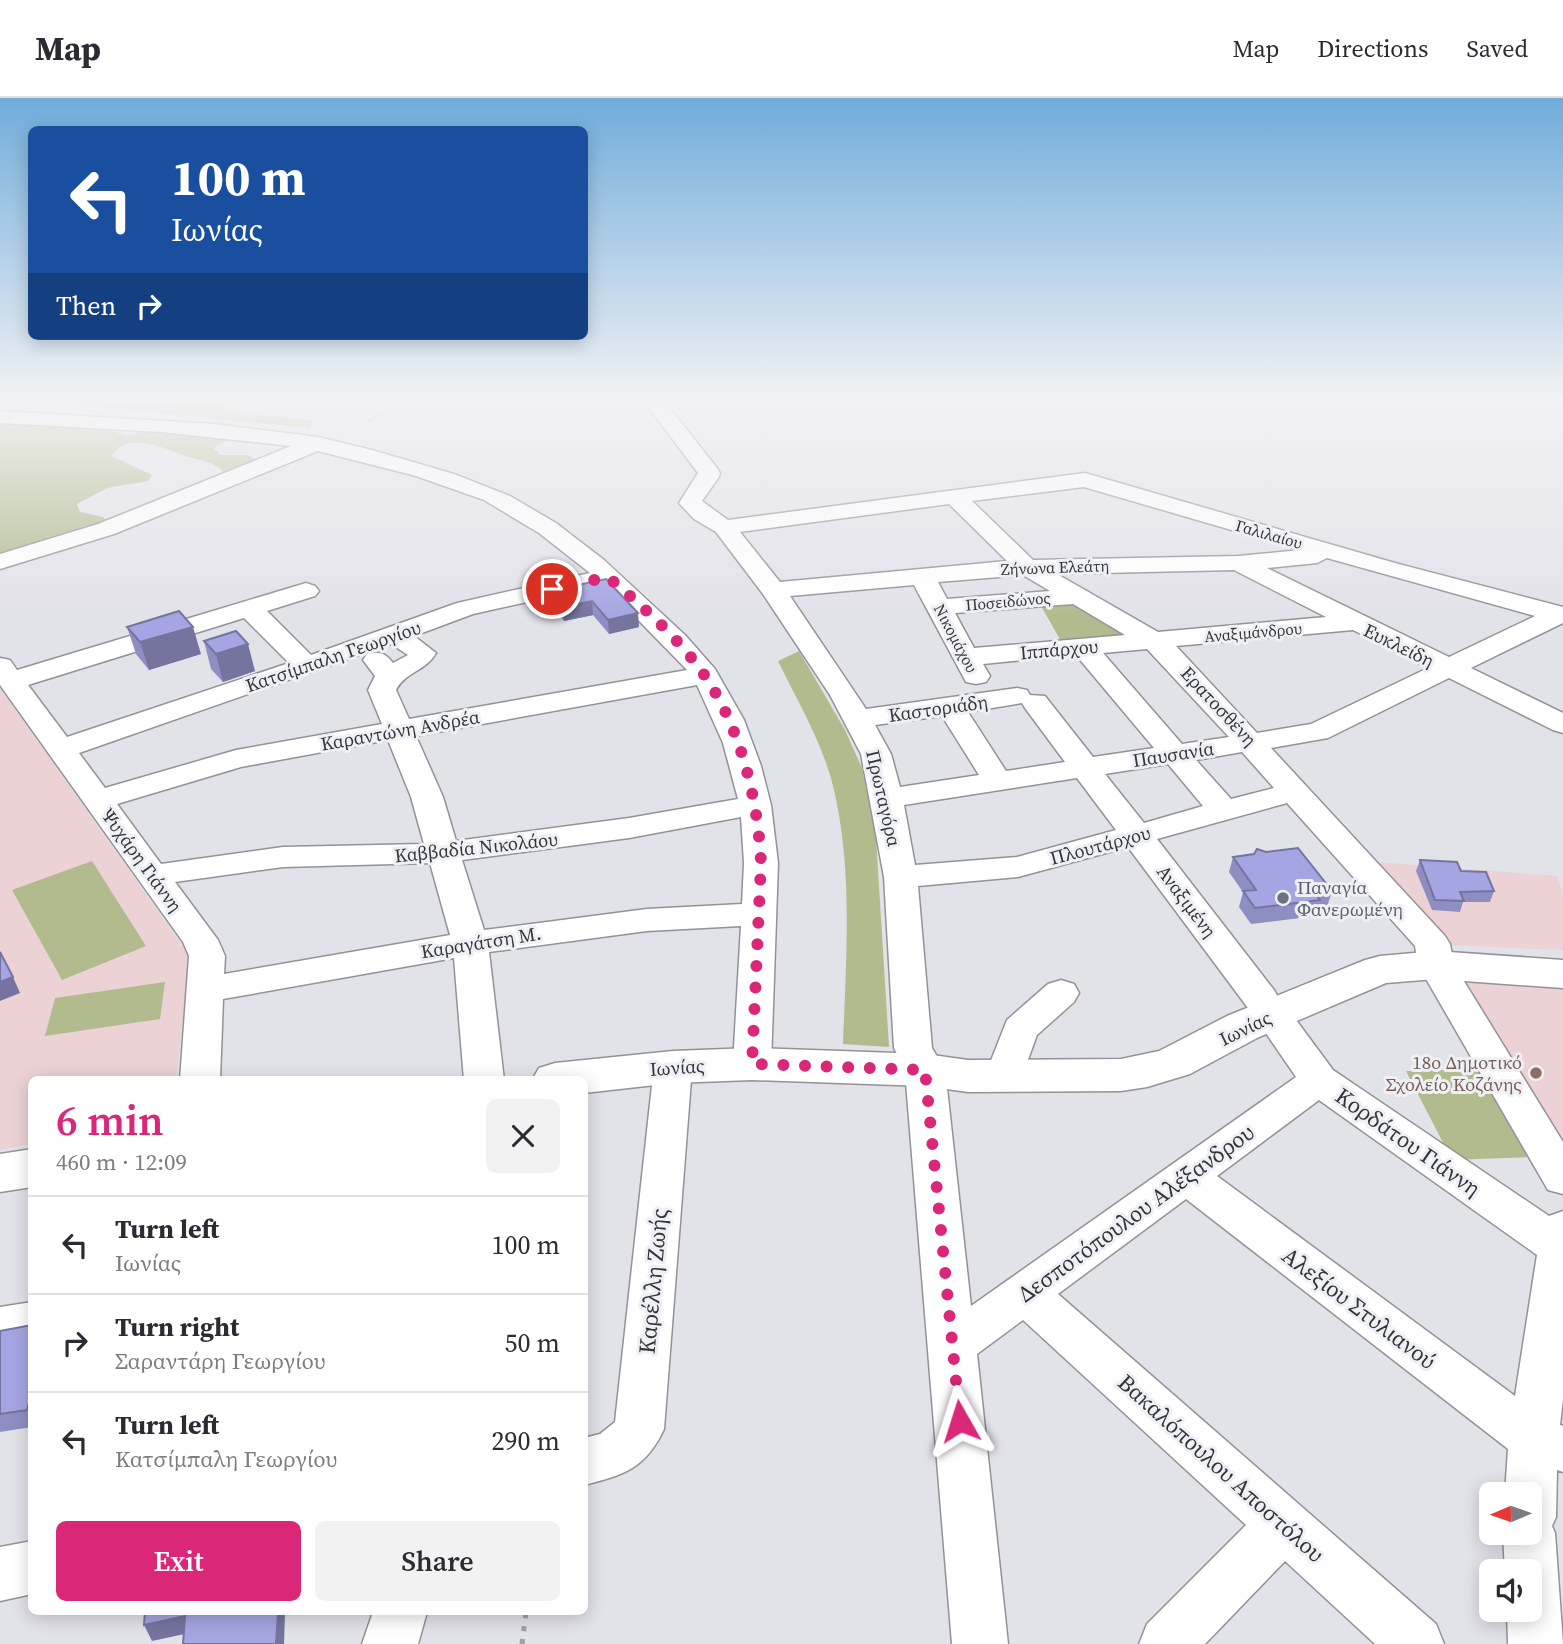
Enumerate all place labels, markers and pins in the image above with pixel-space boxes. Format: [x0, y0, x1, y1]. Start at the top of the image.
pin [522, 559, 582, 619]
place label: Παναγία Φανερωμένη [1297, 874, 1403, 922]
marker: Παναγία Φανερωμένη [1275, 890, 1291, 906]
place label: 18ο Δημοτικό Σχολείο Κοζάνης [1386, 1049, 1522, 1097]
marker: 18ο Δημοτικό Σχολείο Κοζάνης [1528, 1065, 1544, 1081]

